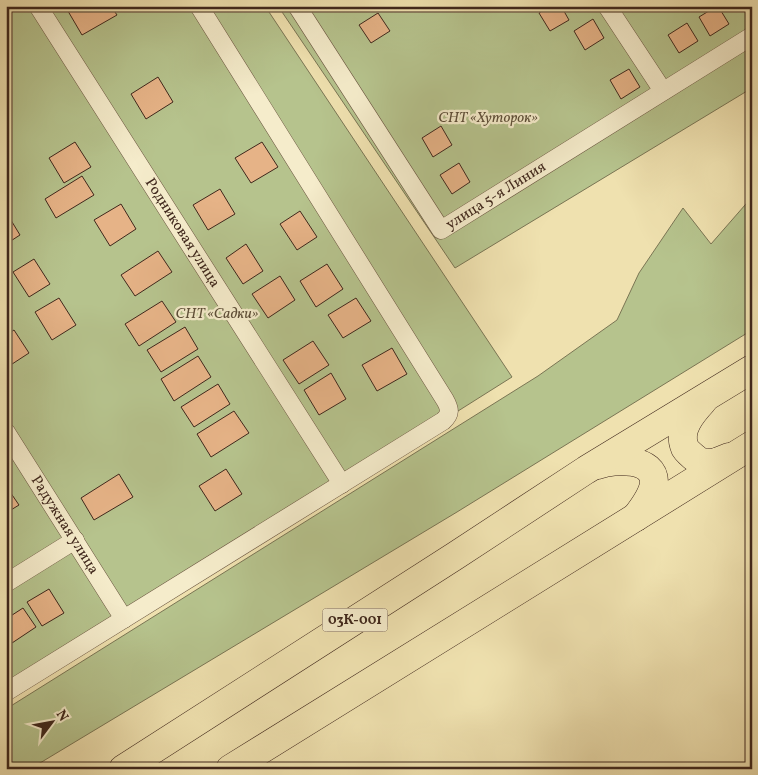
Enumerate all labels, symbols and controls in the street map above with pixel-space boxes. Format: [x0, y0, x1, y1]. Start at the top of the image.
park label: СНТ «Хуторок» [438, 108, 538, 129]
street label: улица 5-я Линия [442, 156, 550, 235]
street label: Родниковая улица [140, 174, 225, 292]
park label: СНТ «Садки» [176, 304, 259, 325]
street label: Радужная улица [26, 471, 104, 579]
road number: 03К-001 [322, 608, 388, 632]
north arrow [28, 698, 78, 748]
text: N [51, 707, 73, 725]

